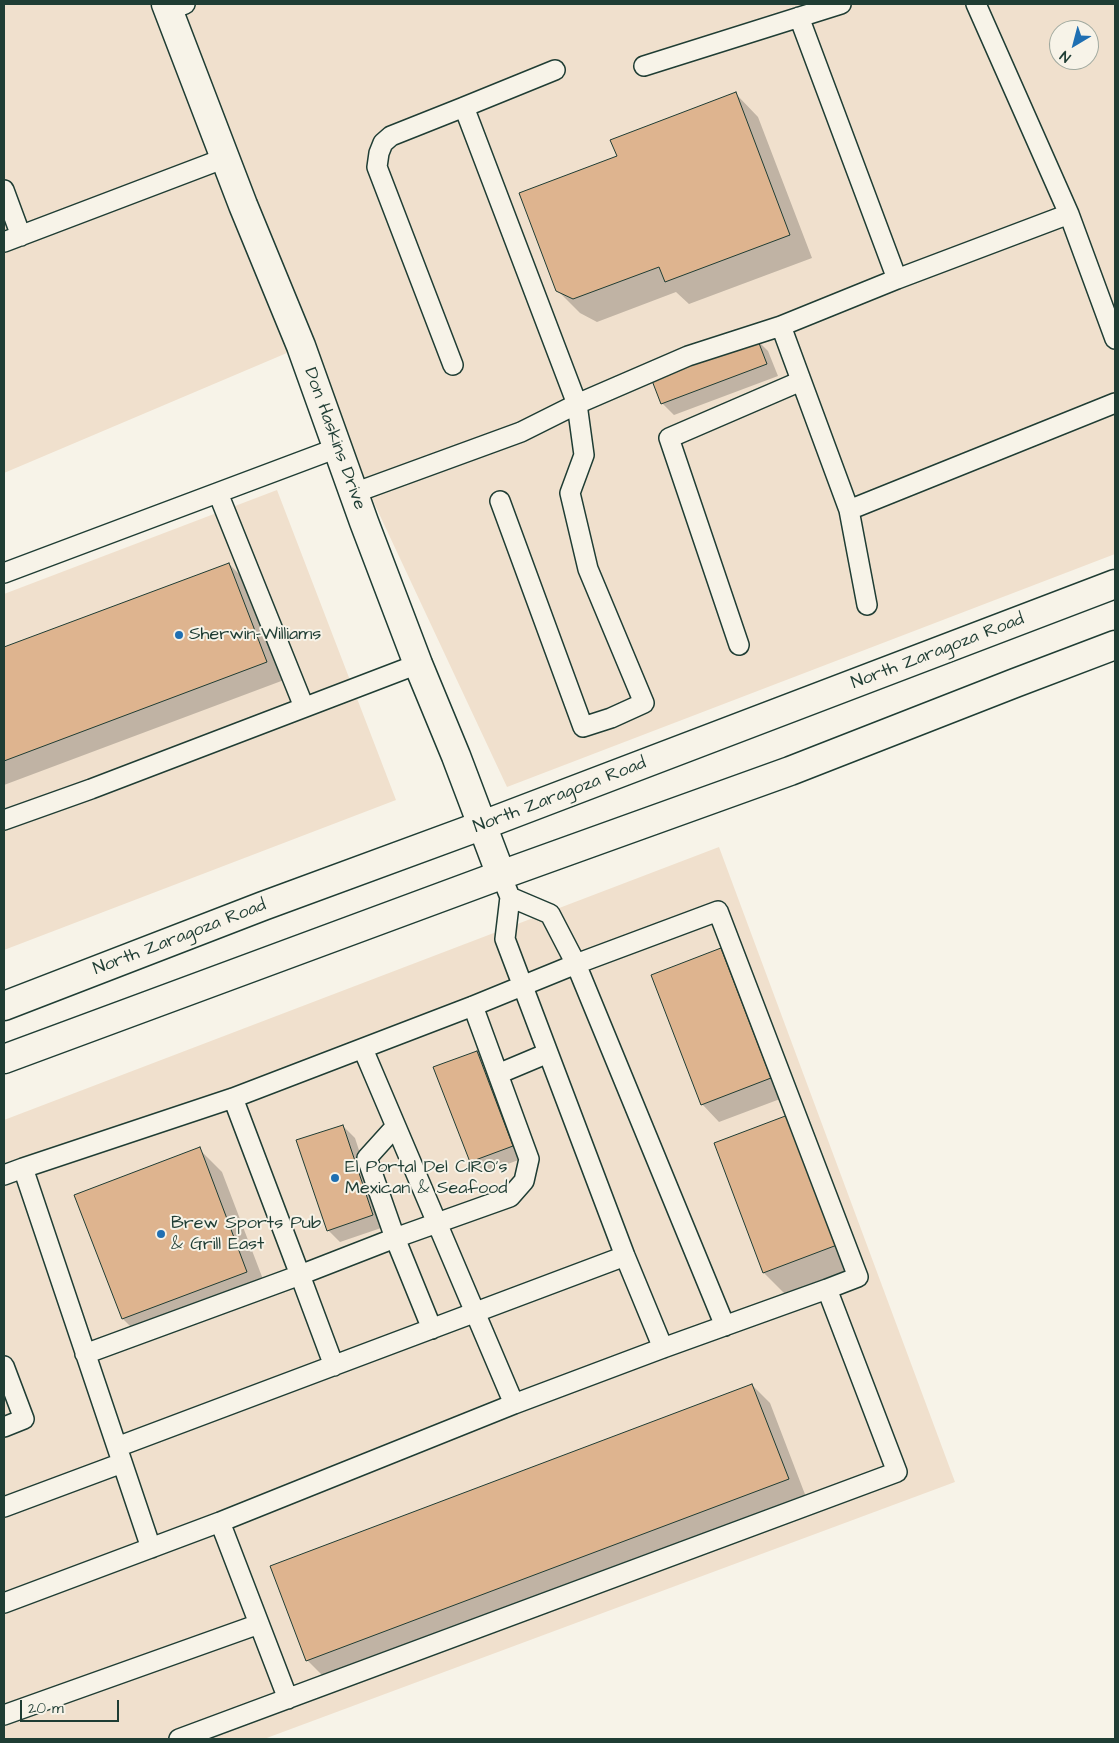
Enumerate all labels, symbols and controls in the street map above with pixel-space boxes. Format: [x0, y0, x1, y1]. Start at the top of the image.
north arrow [1049, 20, 1099, 70]
text: N [1056, 46, 1075, 67]
street label: Don Haskins Drive [298, 365, 370, 513]
street label: North Zaragoza Road [849, 609, 1027, 695]
place label: Sherwin-Williams [189, 624, 321, 646]
marker: Sherwin-Williams [173, 629, 185, 641]
street label: North Zaragoza Road [471, 753, 649, 839]
street label: North Zaragoza Road [91, 895, 269, 981]
place label: El Portal Del CIRO's Mexican & Seafood [345, 1157, 507, 1200]
marker: El Portal Del CIRO's Mexican & Seafood [329, 1172, 341, 1184]
place label: Brew Sports Pub & Grill East [171, 1213, 321, 1256]
marker: Brew Sports Pub & Grill East [155, 1228, 167, 1240]
scale bar [22, 1690, 121, 1722]
text: 20 m [28, 1698, 64, 1719]

